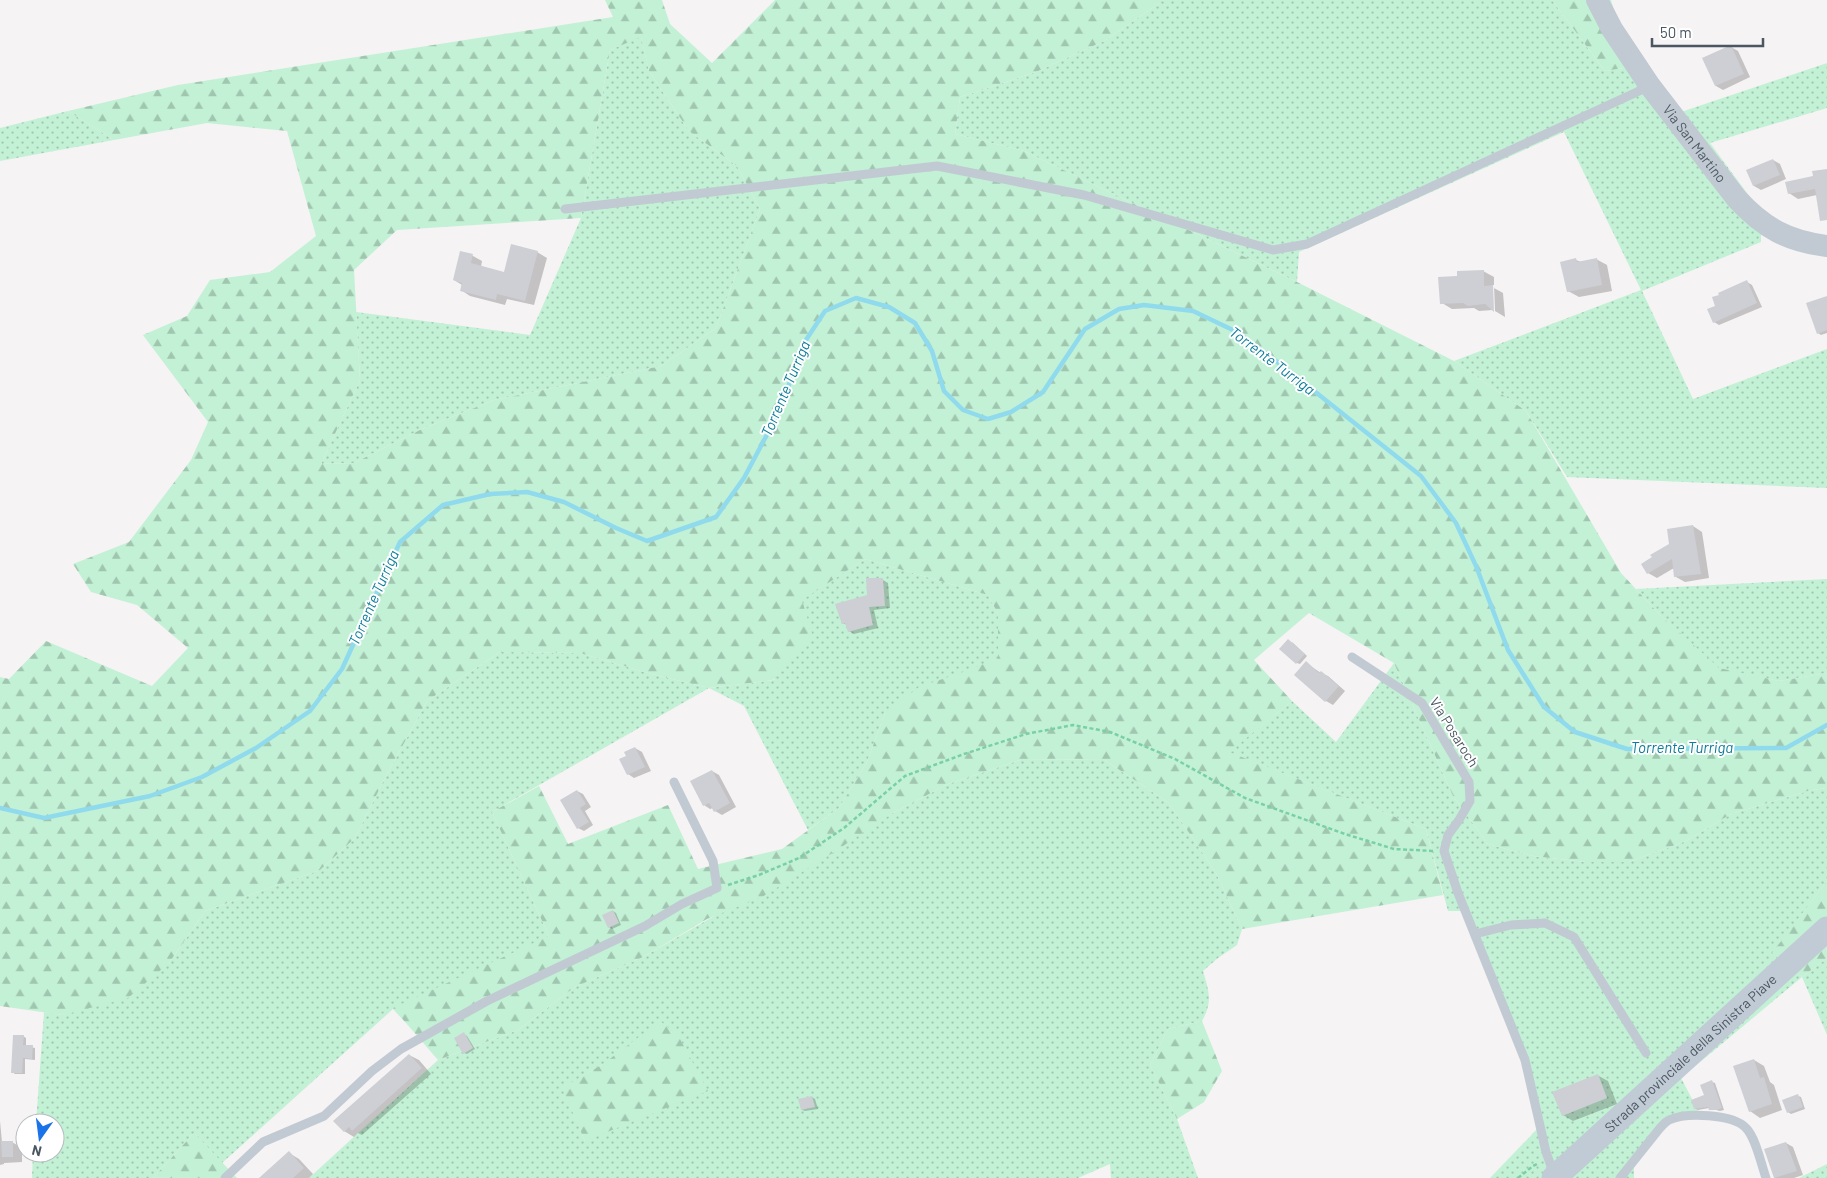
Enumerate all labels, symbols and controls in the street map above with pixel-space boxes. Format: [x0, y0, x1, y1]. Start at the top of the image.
scale bar [1652, 15, 1763, 47]
text: 50 m [1660, 23, 1692, 41]
street label: Via San Martino [1660, 101, 1730, 186]
water label: Torrente Turriga [1226, 322, 1319, 398]
water label: Torrente Turriga [757, 338, 813, 439]
water label: Torrente Turriga [344, 547, 402, 648]
street label: Via Posaroch [1426, 694, 1483, 770]
water label: Torrente Turriga [1631, 738, 1733, 756]
street label: Strada provinciale della Sinistra Piave [1601, 970, 1780, 1136]
north arrow [15, 1113, 65, 1163]
text: N [30, 1142, 43, 1160]

